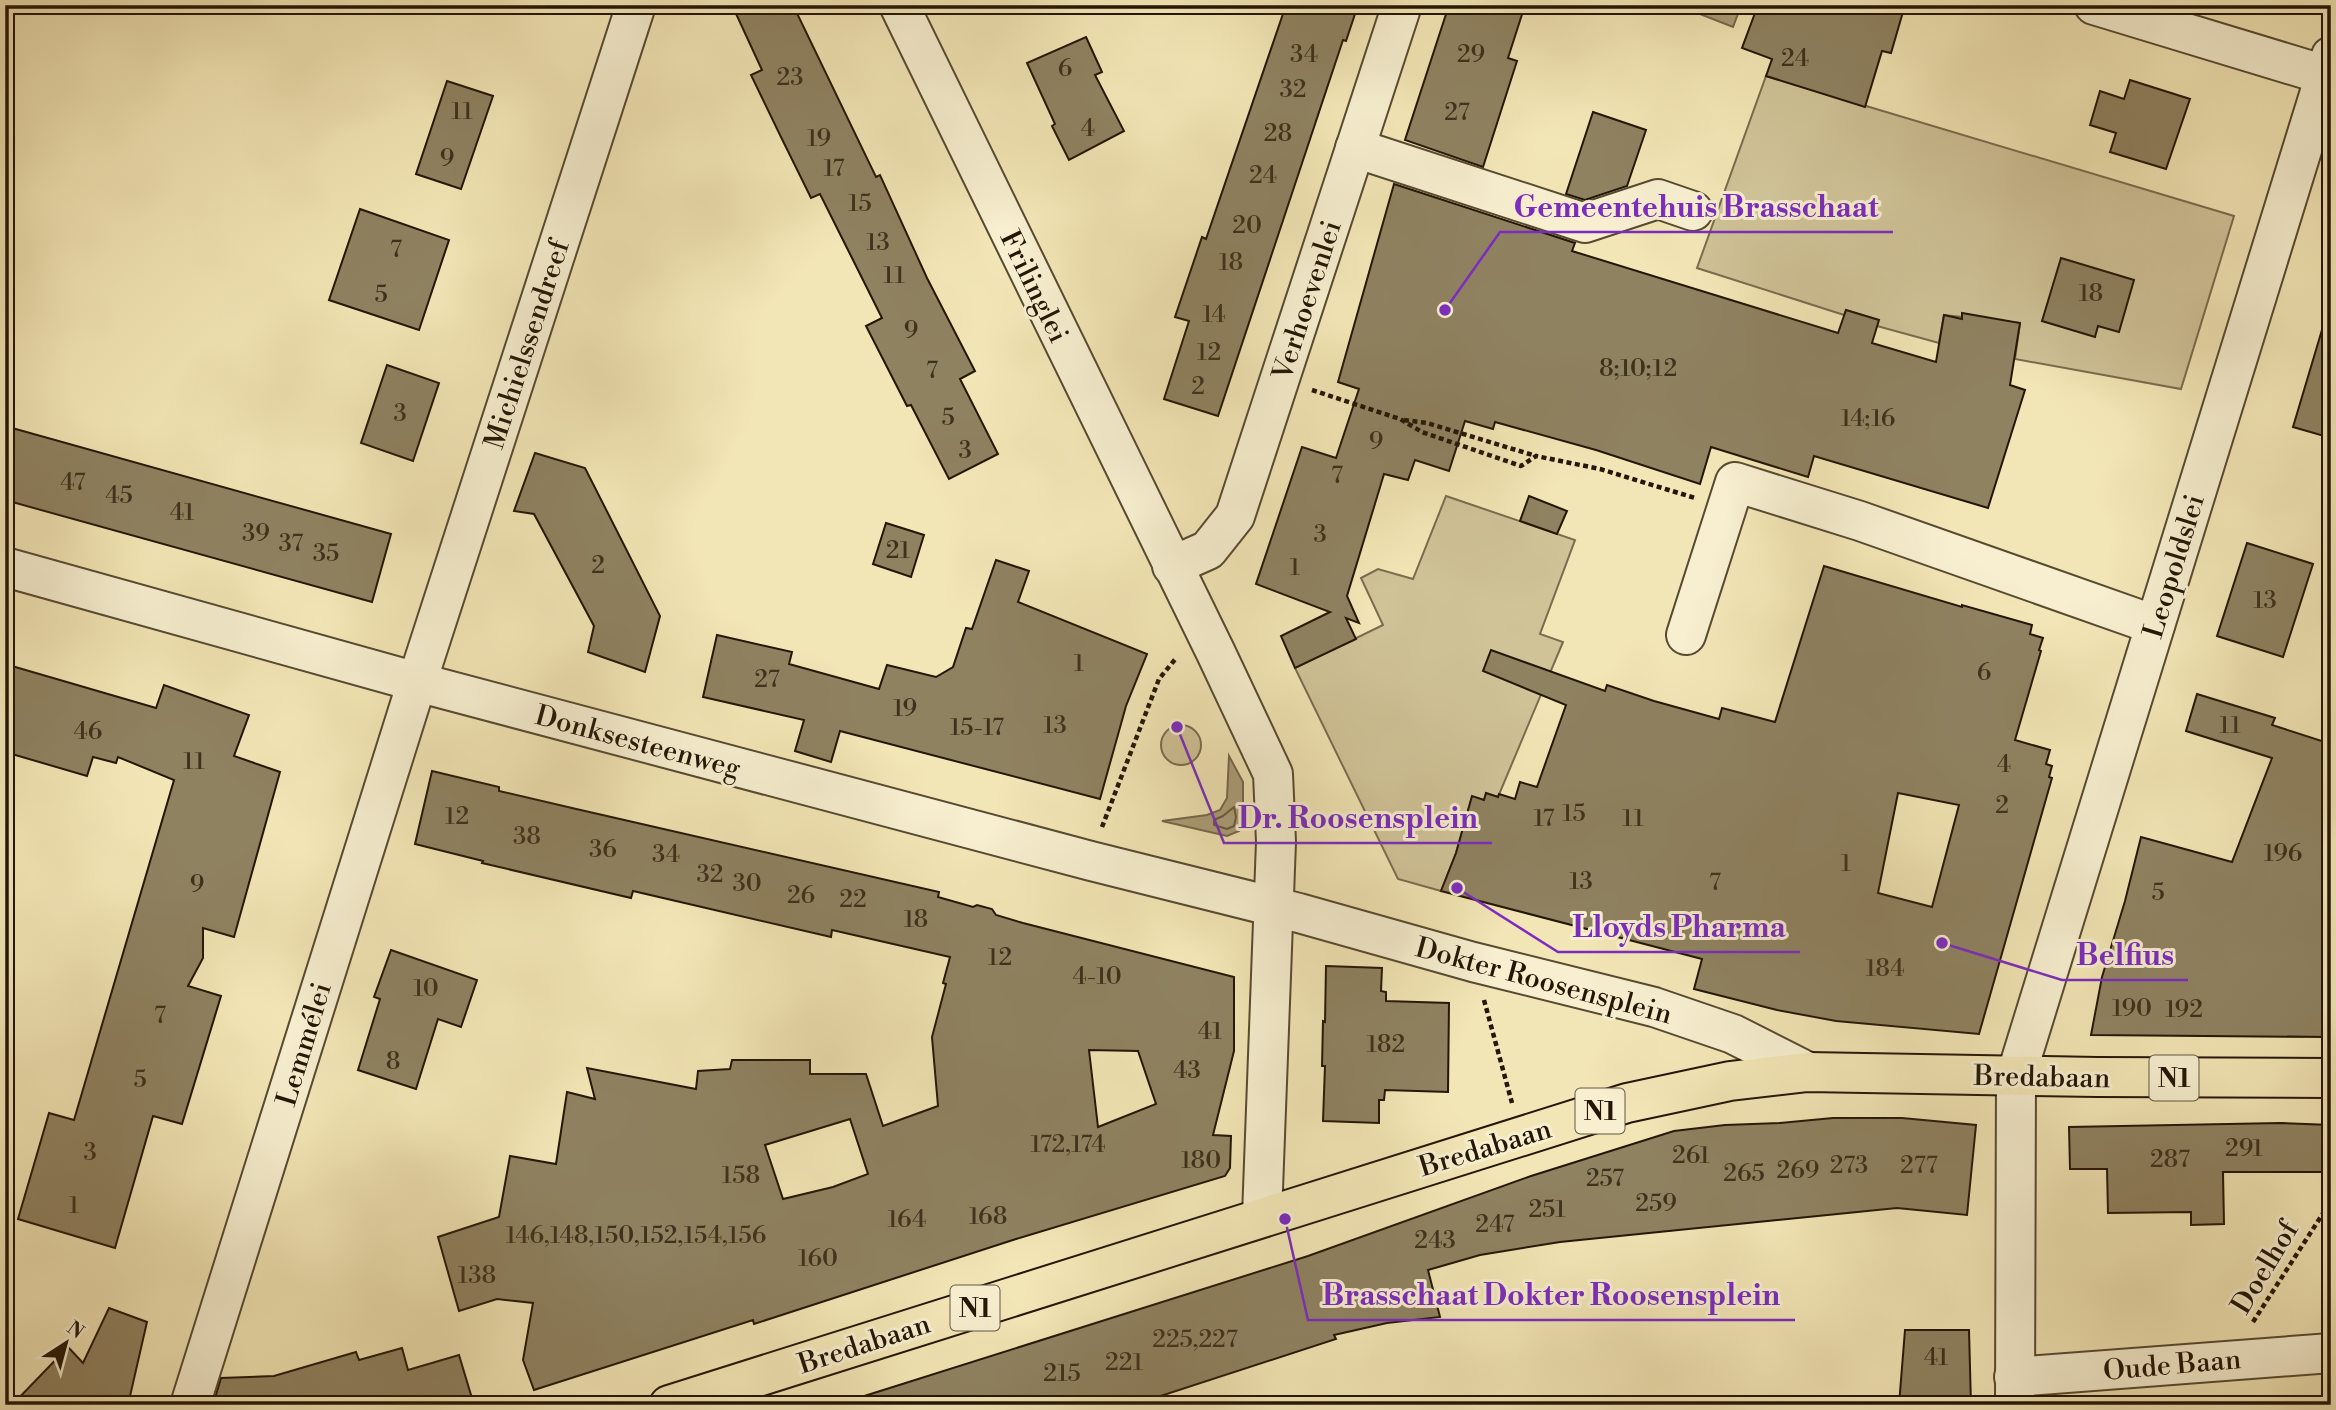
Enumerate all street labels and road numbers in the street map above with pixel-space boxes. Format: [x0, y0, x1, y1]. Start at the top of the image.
street label: Verhoevenlei [1265, 216, 1350, 386]
street label: Frilinglei [992, 225, 1076, 348]
street label: Michielssendreef [477, 234, 578, 453]
street label: Leopoldslei [2136, 490, 2213, 643]
street label: Donksesteenweg [531, 698, 745, 787]
street label: Dokter Roosensplein [1411, 930, 1676, 1033]
street label: Lemmélei [269, 978, 340, 1111]
road number: N1 [2150, 1056, 2198, 1100]
street label: Bredabaan [1972, 1059, 2111, 1096]
road number: N1 [1576, 1088, 1624, 1134]
street label: Bredabaan [1414, 1112, 1556, 1185]
street label: Doelhof [2224, 1213, 2308, 1321]
road number: N1 [950, 1286, 1000, 1330]
street label: Bredabaan [793, 1307, 935, 1383]
street label: Oude Baan [2102, 1342, 2243, 1389]

